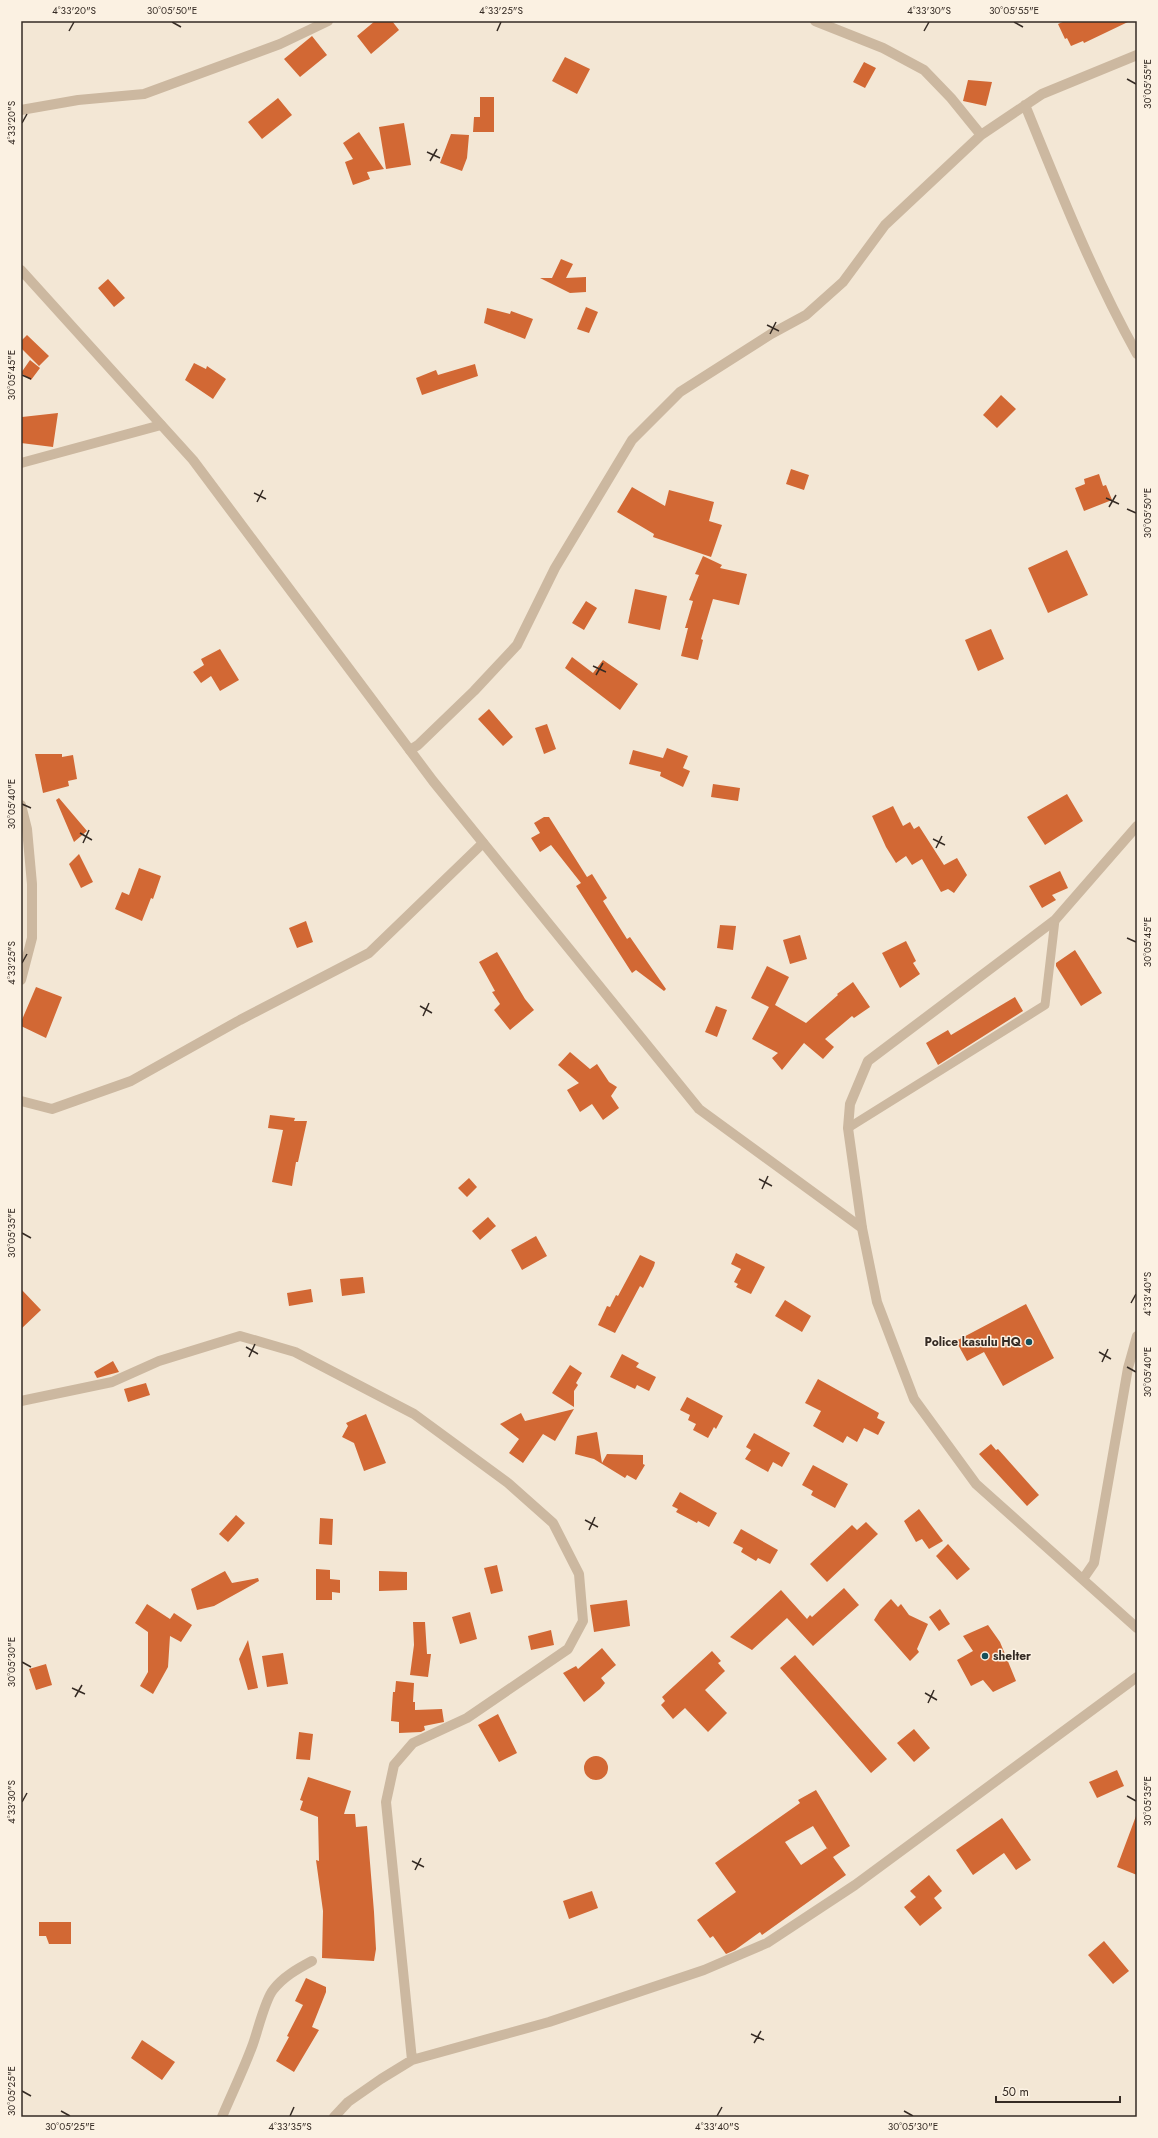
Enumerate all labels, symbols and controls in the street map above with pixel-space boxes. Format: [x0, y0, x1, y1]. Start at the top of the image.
text: 4°33'20"S [52, 3, 97, 18]
text: 30°05'50"E [147, 3, 197, 18]
text: 4°33'25"S [479, 3, 523, 18]
text: 4°33'30"S [907, 3, 951, 18]
text: 30°05'55"E [989, 3, 1039, 18]
text: 30°05'55"E [1140, 59, 1155, 109]
text: 4°33'20"S [4, 100, 19, 145]
text: 30°05'45"E [4, 350, 19, 400]
text: 30°05'50"E [1140, 488, 1155, 538]
text: 30°05'40"E [4, 779, 19, 829]
text: 30°05'45"E [1140, 917, 1155, 967]
text: 4°33'25"S [4, 941, 19, 985]
text: 30°05'35"E [4, 1208, 19, 1258]
text: 4°33'40"S [1140, 1271, 1155, 1316]
place label: Police kasulu HQ [925, 1333, 1022, 1351]
marker: Police kasulu HQ [1024, 1337, 1034, 1347]
text: 30°05'40"E [1140, 1347, 1155, 1397]
text: 30°05'30"E [4, 1637, 19, 1687]
place label: shelter [993, 1647, 1031, 1665]
marker: shelter [980, 1651, 990, 1661]
text: 30°05'35"E [1140, 1776, 1155, 1826]
text: 4°33'30"S [4, 1780, 19, 1824]
text: 30°05'25"E [4, 2066, 19, 2116]
scale bar [996, 2078, 1120, 2104]
text: 50 m [1002, 2083, 1029, 2101]
text: 30°05'25"E [45, 2119, 95, 2134]
text: 4°33'35"S [268, 2119, 312, 2134]
text: 4°33'40"S [695, 2119, 740, 2134]
text: 30°05'30"E [888, 2119, 938, 2134]

